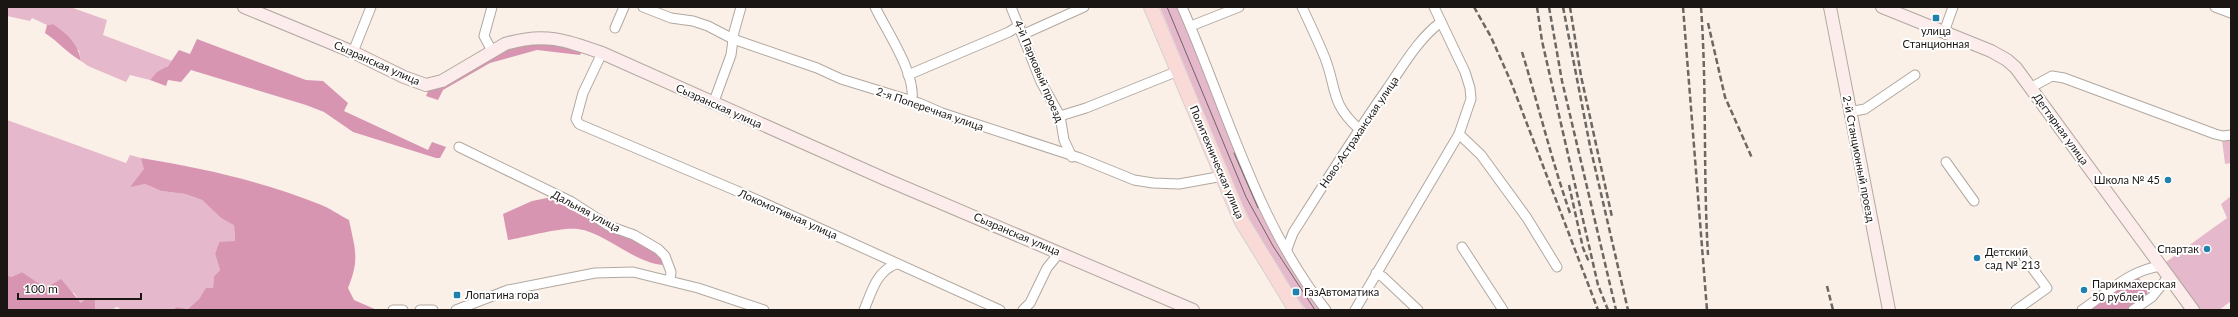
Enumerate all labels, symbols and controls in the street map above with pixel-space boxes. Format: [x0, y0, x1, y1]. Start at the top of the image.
marker: улица Станционная [1931, 13, 1941, 23]
street label: 4-й Парковый проезд [1012, 18, 1067, 124]
place label: улица Станционная [1903, 24, 1969, 50]
street label: Сызранская улица [332, 38, 422, 87]
street label: Ново-Астраханская улица [1316, 73, 1401, 190]
street label: Сызранская улица [674, 81, 764, 130]
street label: 2-я Поперечная улица [875, 84, 985, 133]
street label: Дегтярная улица [2031, 90, 2092, 167]
street label: 2-й Станционный проезд [1841, 95, 1878, 223]
street label: Политехническая улица [1188, 103, 1247, 221]
place label: Школа № 45 [2094, 173, 2160, 186]
marker: Школа № 45 [2163, 175, 2173, 185]
street label: Локомотивная улица [736, 185, 840, 241]
street label: Дальняя улица [550, 187, 623, 234]
street label: Сызранская улица [972, 209, 1062, 258]
place label: Спартак [2157, 242, 2199, 255]
marker: Спартак [2202, 244, 2212, 254]
place label: Детский сад № 213 [1985, 245, 2040, 271]
marker: Детский сад № 213 [1972, 253, 1982, 263]
scale bar [18, 275, 141, 301]
place label: Парикмахерская 50 рублей [2092, 277, 2176, 303]
text: 100 m [24, 281, 58, 296]
place label: ГазАвтоматика [1304, 285, 1379, 298]
marker: Парикмахерская 50 рублей [2079, 285, 2089, 295]
marker: ГазАвтоматика [1291, 287, 1301, 297]
place label: Лопатина гора [464, 288, 539, 301]
marker: Лопатина гора [452, 290, 462, 300]

